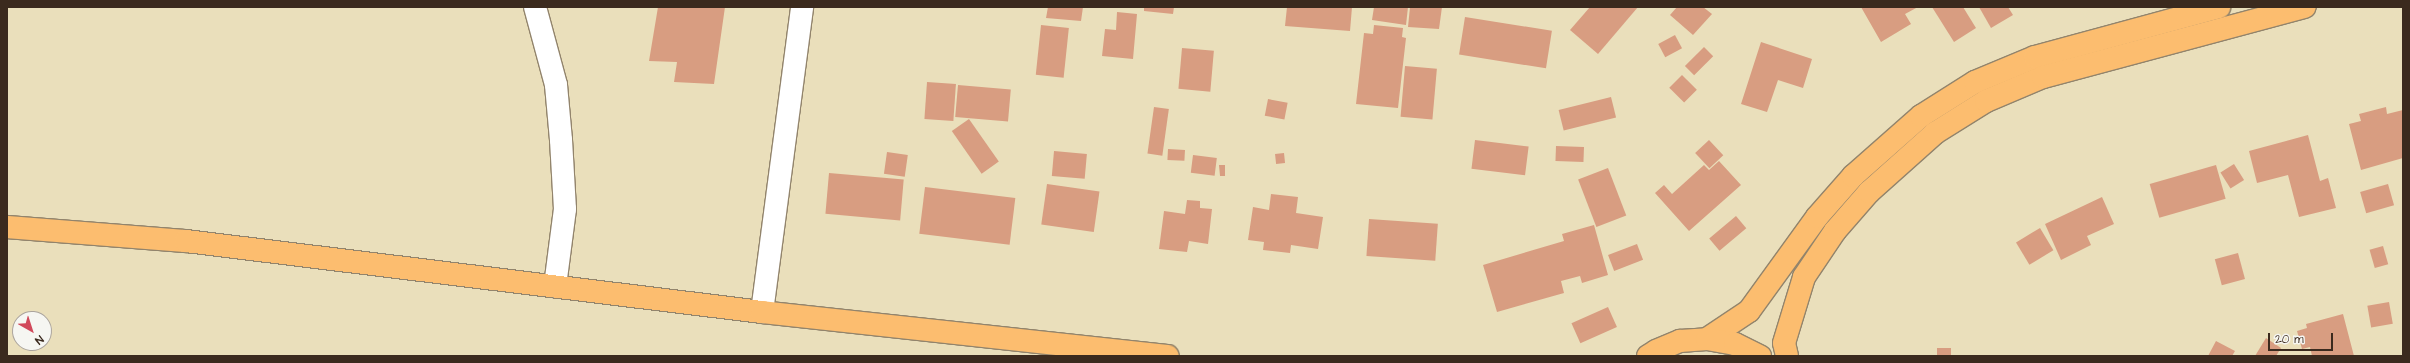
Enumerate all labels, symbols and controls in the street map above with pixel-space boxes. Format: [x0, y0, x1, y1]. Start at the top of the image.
north arrow [12, 311, 52, 351]
scale bar [2270, 325, 2335, 351]
text: 20 m [2275, 331, 2304, 348]
text: N [32, 332, 47, 348]

